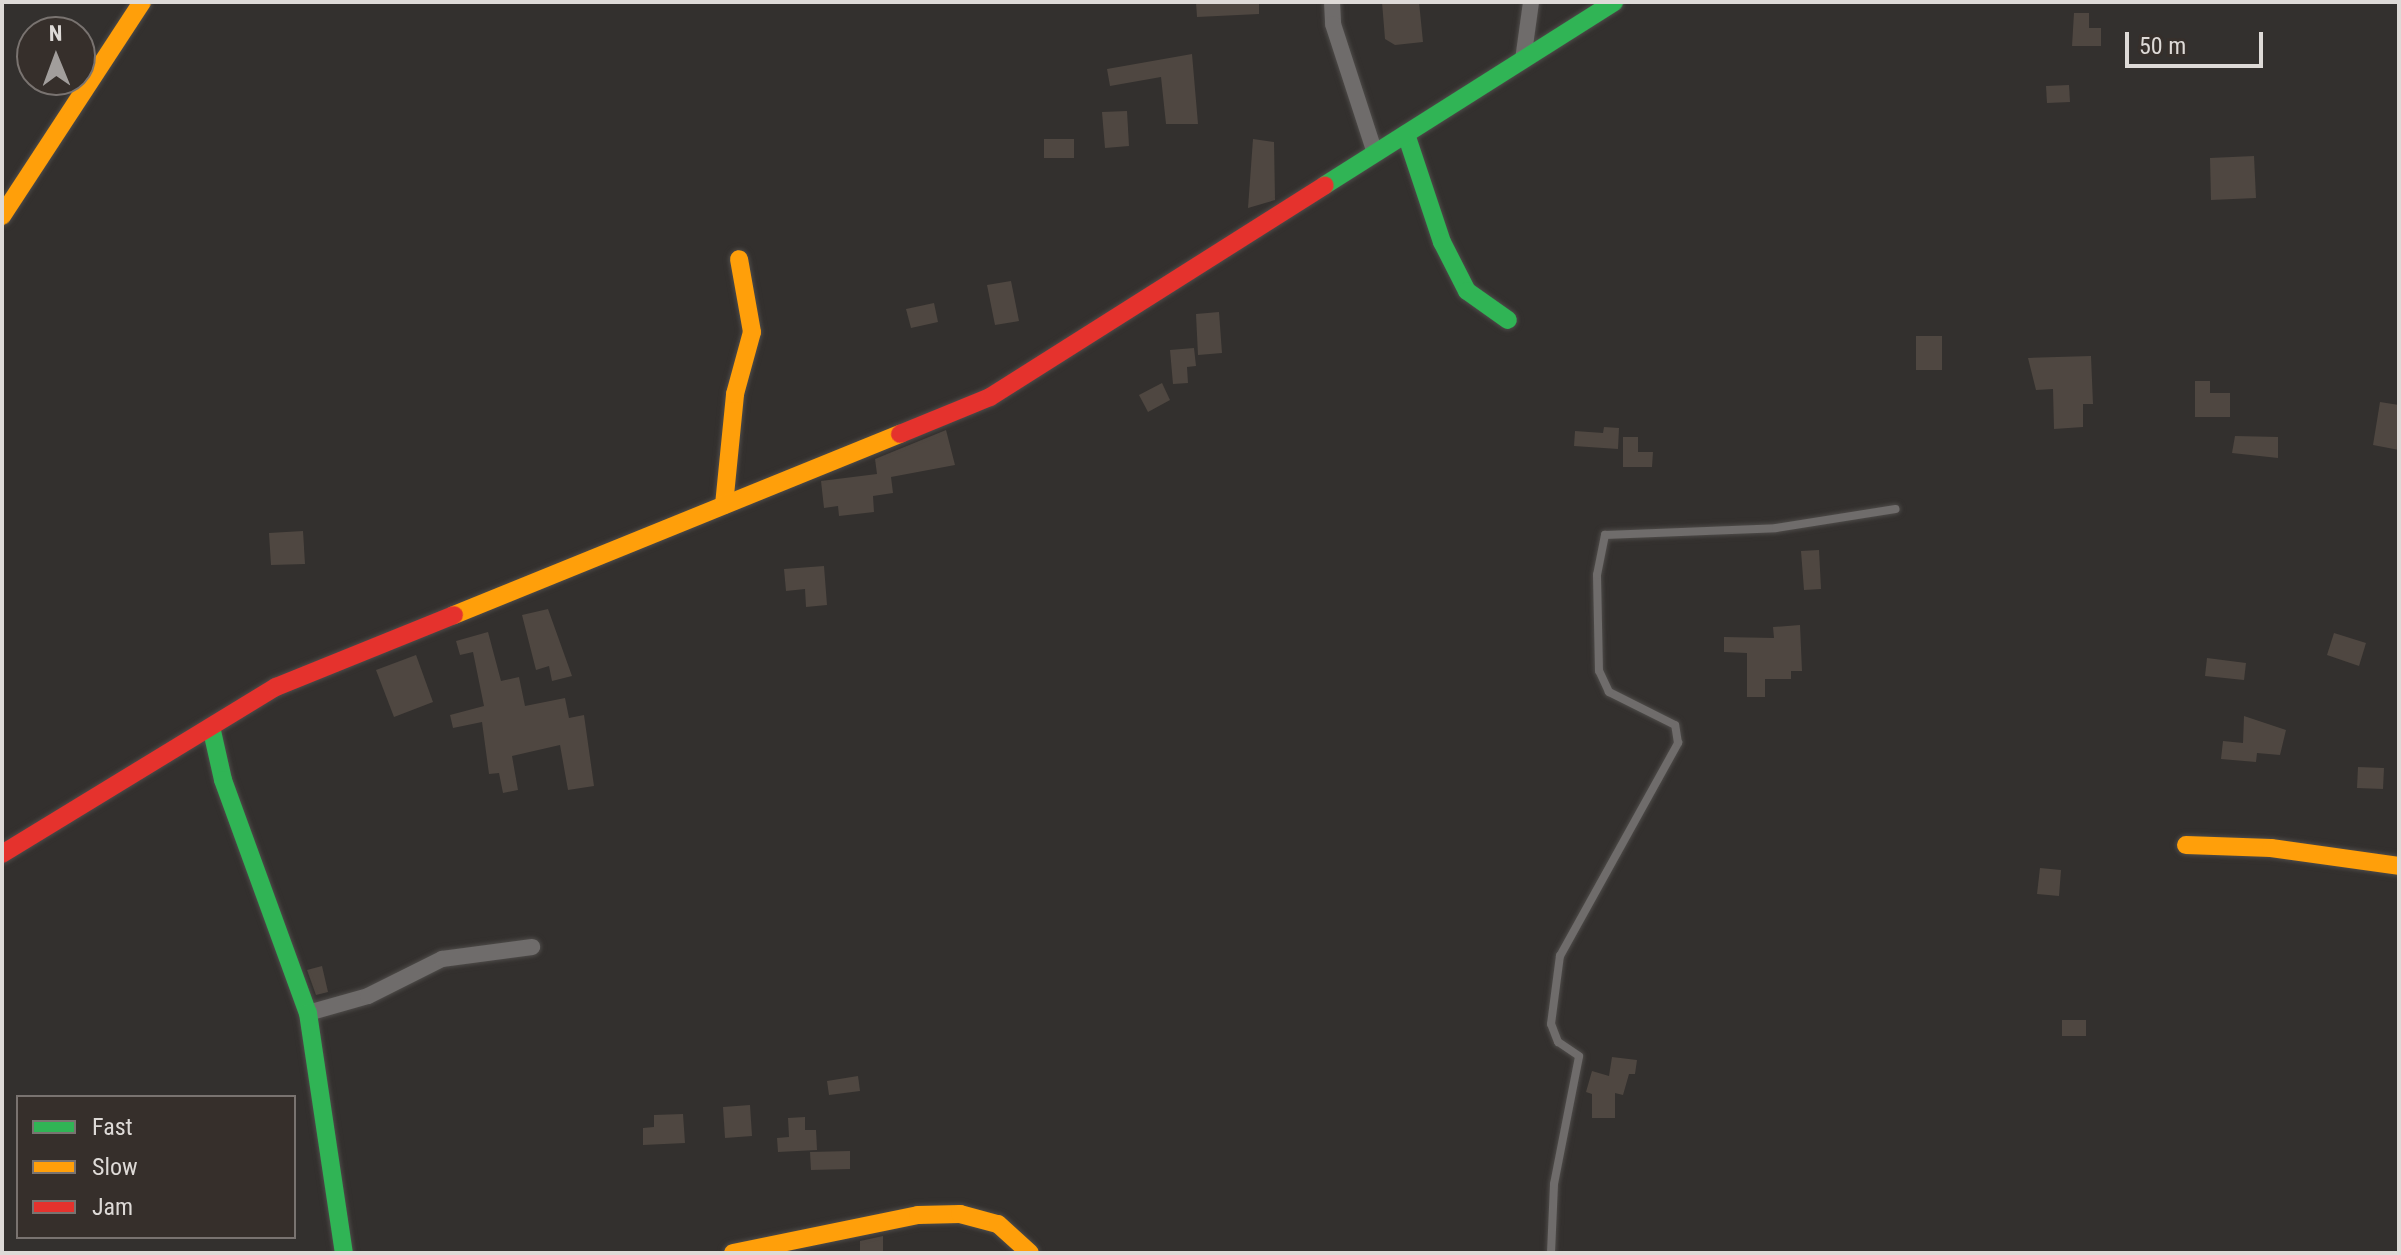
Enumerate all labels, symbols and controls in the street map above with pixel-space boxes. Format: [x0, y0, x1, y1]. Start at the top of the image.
north arrow [16, 16, 96, 96]
scale bar [2129, 16, 2267, 66]
text: N [49, 21, 63, 46]
text: 50 m [2139, 32, 2186, 60]
legend [16, 1095, 296, 1239]
text: Fast [92, 1113, 133, 1141]
text: Slow [92, 1153, 138, 1181]
text: Jam [92, 1193, 133, 1221]

